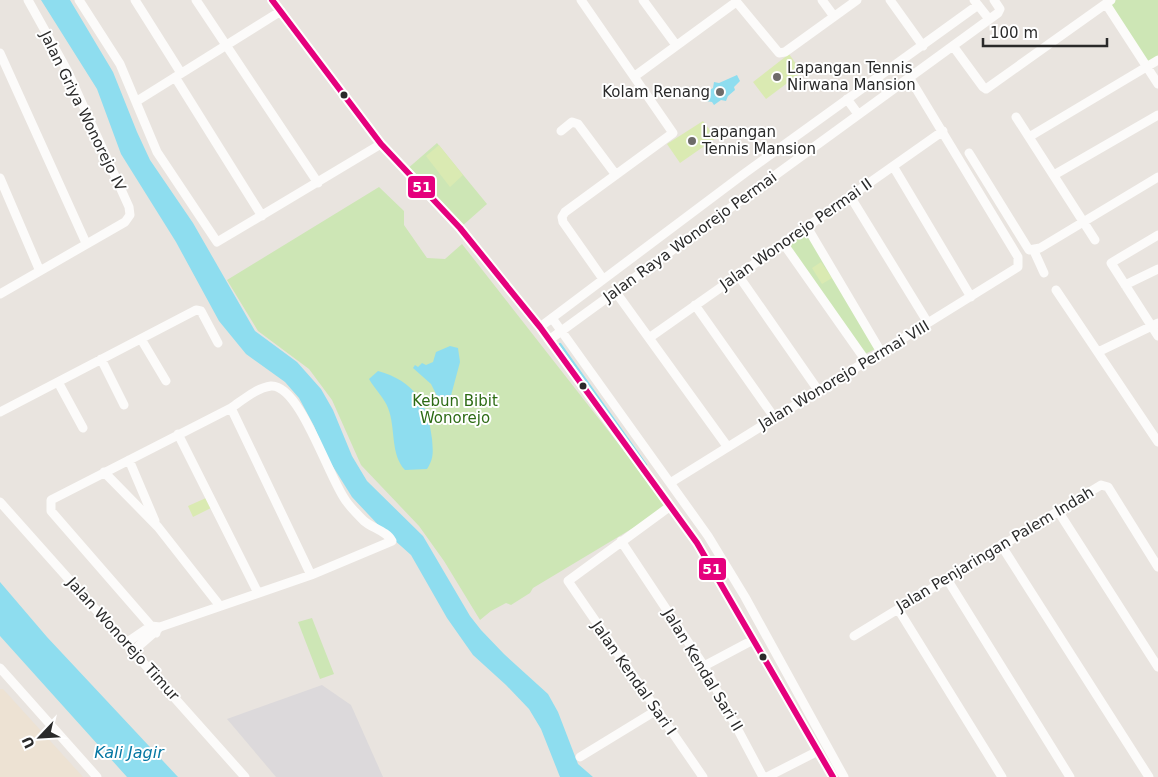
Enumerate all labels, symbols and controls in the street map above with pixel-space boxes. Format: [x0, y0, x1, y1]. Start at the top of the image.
scale bar [983, 15, 1107, 47]
text: 100 m [990, 24, 1038, 42]
street label: Jalan Griya Wonorejo IV [36, 27, 130, 195]
place label: Lapangan Tennis Nirwana Mansion [787, 59, 916, 94]
marker: Lapangan Tennis Nirwana Mansion [771, 71, 783, 83]
place label: Kolam Renang [602, 83, 710, 101]
marker: Kolam Renang [714, 86, 726, 98]
unlabelled marker [339, 90, 349, 100]
place label: Lapangan Tennis Mansion [701, 123, 816, 158]
marker: Lapangan Tennis Mansion [686, 135, 698, 147]
street label: Jalan Raya Wonorejo Permai [599, 168, 780, 307]
line badge: 51 [407, 175, 436, 199]
street label: Jalan Wonorejo Permai II [716, 175, 875, 294]
text: 51 [412, 179, 432, 195]
street label: Jalan Wonorejo Permai VIII [754, 317, 933, 434]
unlabelled marker [578, 381, 588, 391]
park label: Kebun Bibit Wonorejo [412, 392, 498, 427]
street label: Jalan Penjaringan Palem Indah [892, 483, 1097, 616]
line badge: 51 [698, 557, 727, 581]
text: 51 [702, 561, 722, 577]
street label: Jalan Wonorejo Timur [62, 573, 184, 705]
street label: Jalan Kendal Sari II [659, 605, 747, 734]
street label: Jalan Kendal Sari I [587, 617, 680, 738]
unlabelled marker [758, 652, 768, 662]
north arrow [15, 712, 65, 762]
text: U [19, 734, 38, 751]
water label: Kali Jagir [94, 743, 165, 762]

